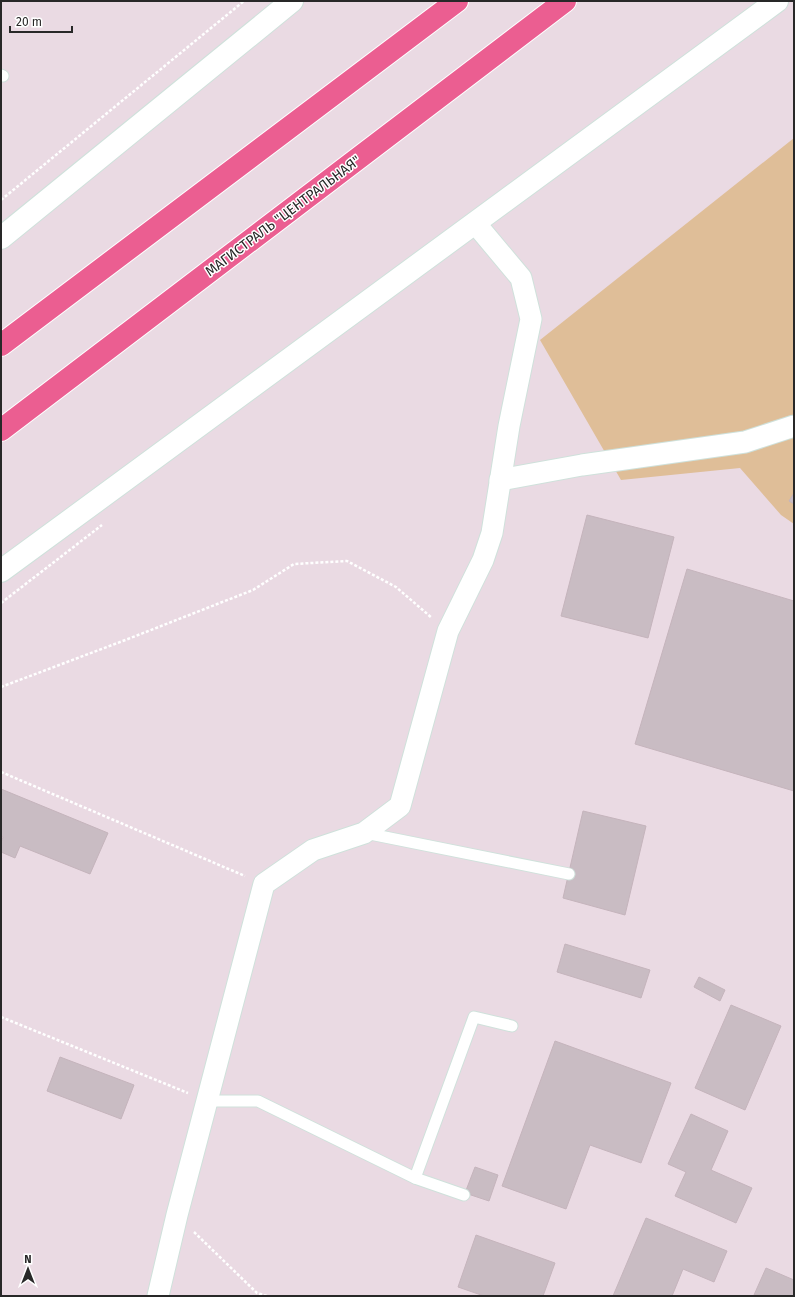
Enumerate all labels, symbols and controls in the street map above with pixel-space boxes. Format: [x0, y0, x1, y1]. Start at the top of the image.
scale bar [10, 8, 72, 34]
text: 20 m [16, 15, 42, 29]
street label: МАГИСТРАЛЬ "ЦЕНТРАЛЬНАЯ" [202, 152, 364, 280]
north arrow [8, 1249, 48, 1289]
text: N [24, 1253, 32, 1266]

